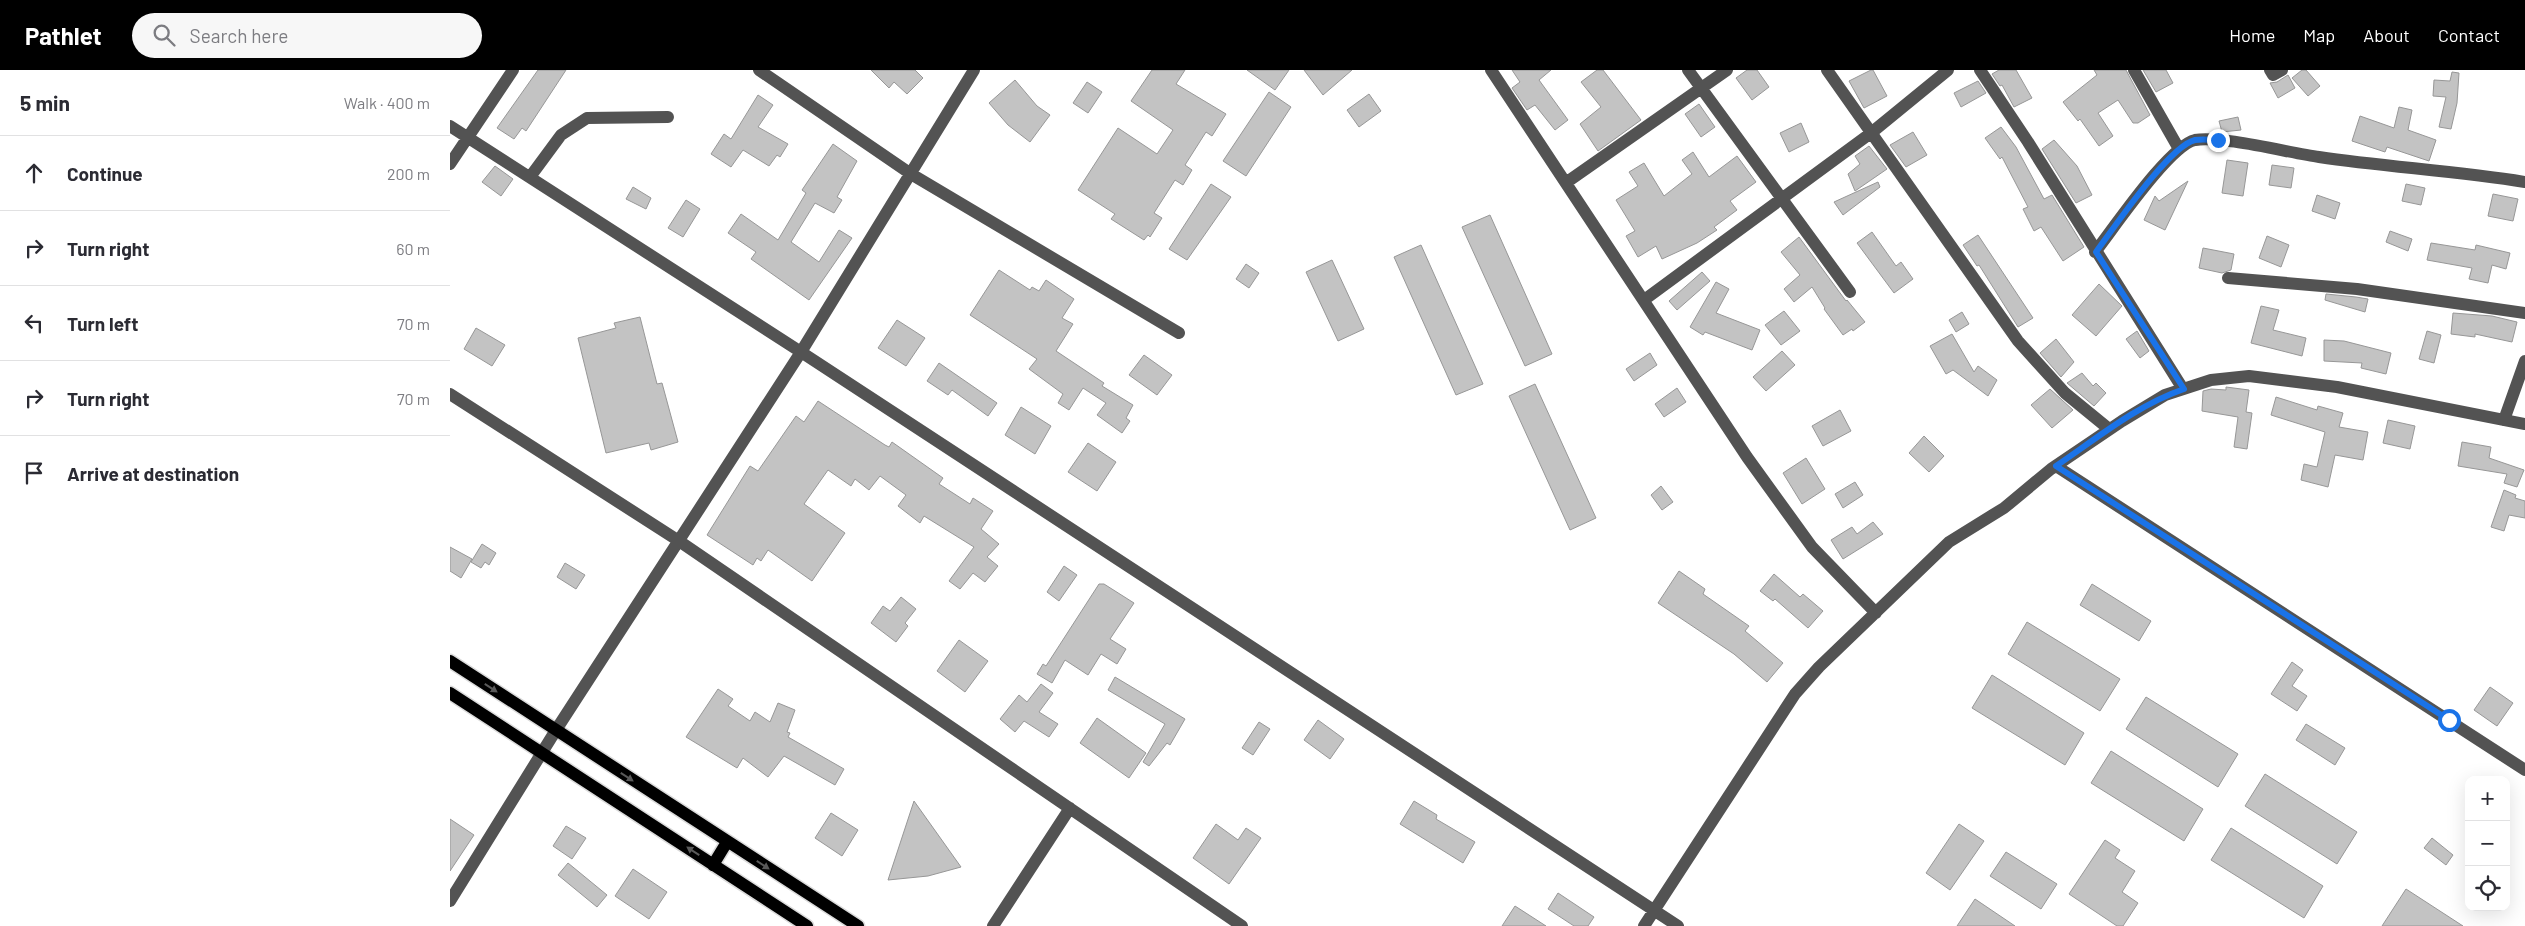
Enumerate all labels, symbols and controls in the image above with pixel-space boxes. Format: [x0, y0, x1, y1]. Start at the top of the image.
search box [132, 13, 482, 58]
text: Pathlet [25, 21, 102, 50]
icon: search [150, 21, 178, 49]
text: Search here [190, 24, 288, 47]
text: Home [2229, 24, 2275, 46]
text: Map [2303, 24, 2335, 46]
text: About [2363, 24, 2410, 46]
text: Contact [2438, 24, 2500, 46]
text: 5 min [20, 90, 70, 115]
text: Walk · 400 m [344, 93, 430, 112]
route end [2207, 129, 2230, 152]
icon: ahead [20, 159, 48, 187]
text: Continue [67, 162, 143, 185]
text: 200 m [387, 164, 430, 183]
icon: right [20, 234, 48, 262]
text: Turn right [67, 237, 149, 260]
text: 60 m [396, 239, 430, 258]
icon: left [20, 309, 48, 337]
text: Turn left [67, 312, 138, 335]
text: 70 m [397, 314, 430, 333]
icon: right [20, 384, 48, 412]
text: Turn right [67, 387, 149, 410]
text: 70 m [397, 389, 430, 408]
icon: arrive [20, 459, 48, 487]
text: Arrive at destination [67, 462, 239, 485]
one-way arrow [484, 683, 498, 693]
route start [2438, 709, 2461, 732]
one-way arrow [620, 772, 634, 781]
map controls [2465, 776, 2510, 911]
button: + [2465, 776, 2510, 821]
button: − [2465, 821, 2510, 866]
one-way arrow [686, 847, 700, 856]
one-way arrow [757, 861, 770, 870]
button: locate [2465, 866, 2510, 911]

